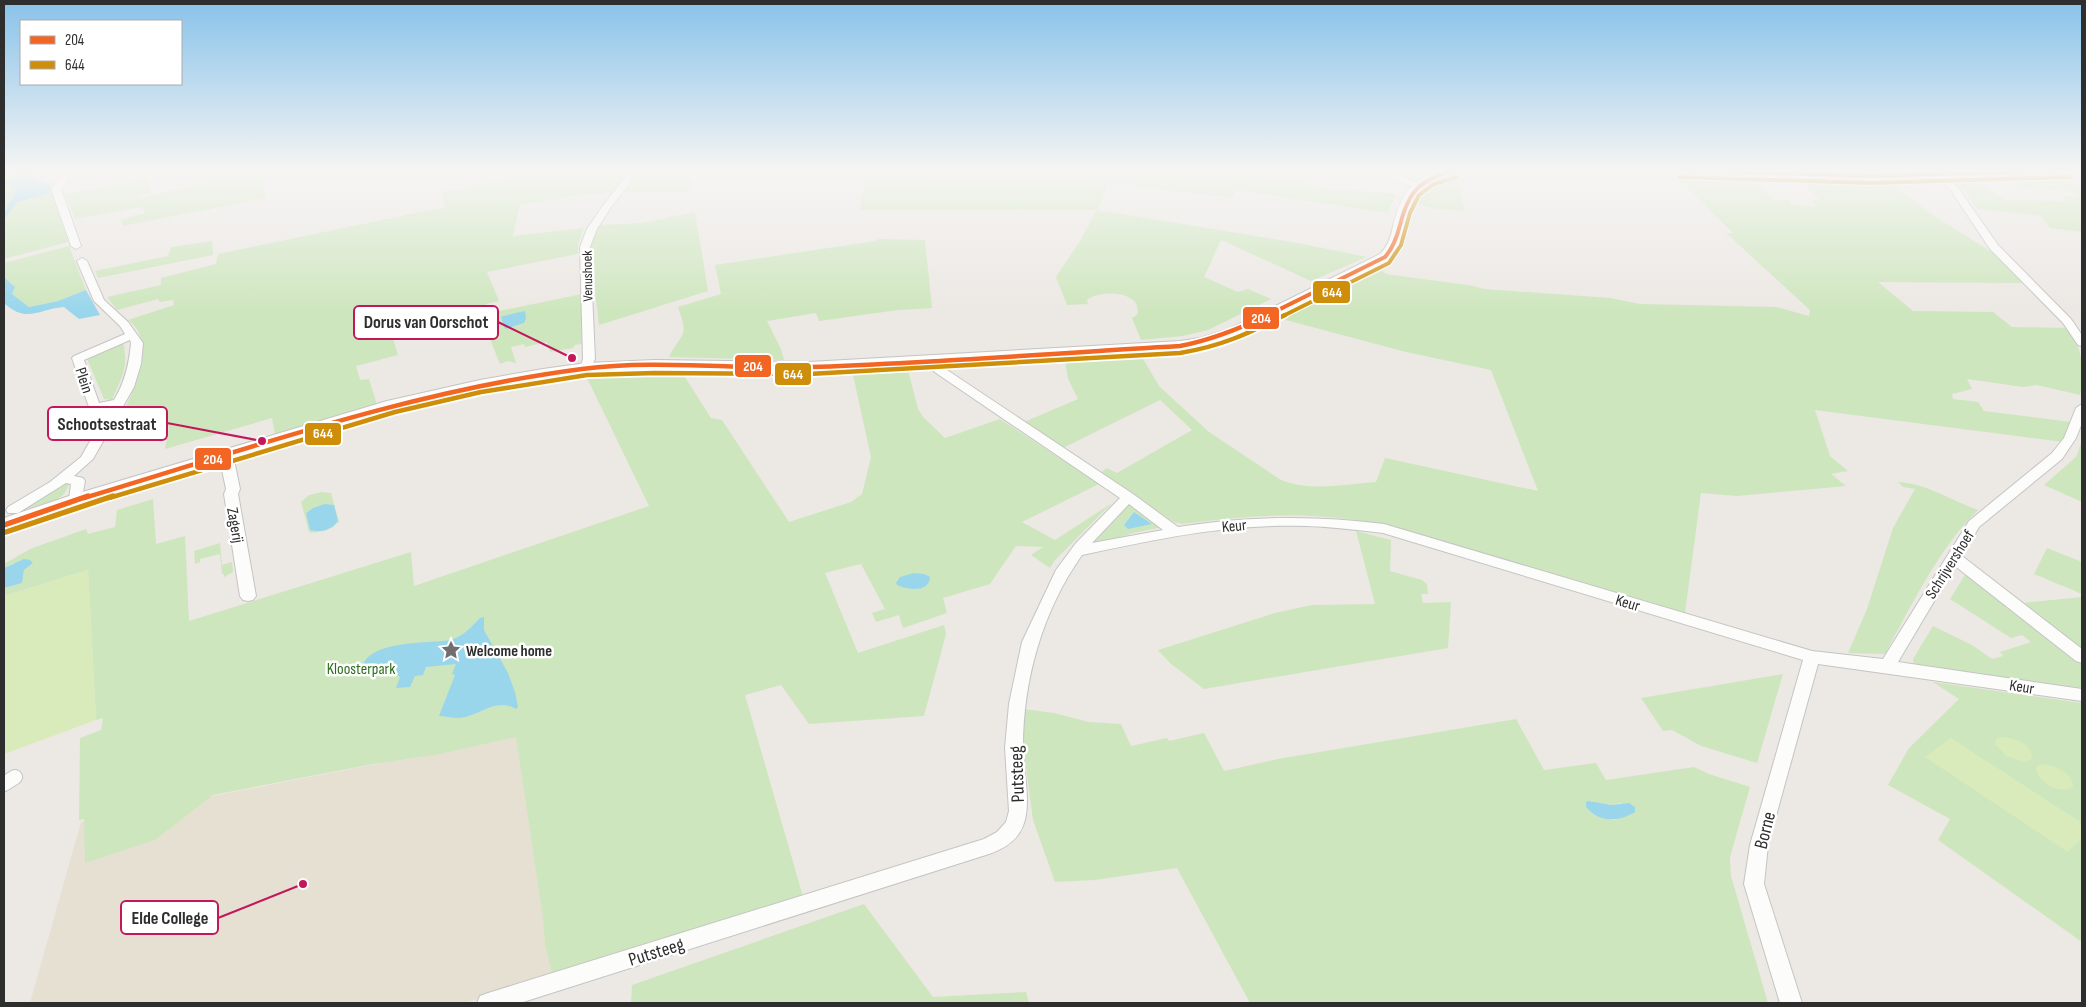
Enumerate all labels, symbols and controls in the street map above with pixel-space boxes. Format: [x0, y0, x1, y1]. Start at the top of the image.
legend [20, 20, 182, 85]
text: 204 [65, 31, 84, 50]
text: 644 [65, 56, 84, 75]
street label: Venushoek [579, 250, 596, 302]
line badge: 644 [1312, 280, 1351, 304]
text: 644 [1322, 284, 1342, 301]
callout: Dorus van Oorschot [354, 306, 498, 339]
line badge: 204 [1242, 306, 1280, 330]
text: 204 [1251, 310, 1271, 327]
text: Dorus van Oorschot [364, 312, 488, 333]
line badge: 204 [734, 354, 772, 378]
text: 204 [743, 358, 763, 375]
line badge: 644 [774, 362, 812, 386]
street label: Plein [71, 365, 97, 396]
text: 644 [783, 366, 803, 383]
callout: Schootsestraat [48, 407, 167, 440]
text: Schootsestraat [58, 414, 156, 435]
line badge: 644 [304, 422, 342, 446]
text: 644 [313, 425, 333, 442]
line badge: 204 [194, 447, 232, 471]
text: 204 [203, 451, 223, 468]
street label: Zagerij [222, 506, 247, 545]
street label: Keur [1221, 516, 1248, 537]
street label: Schrijvershoef [1922, 527, 1979, 603]
street label: Keur [1613, 591, 1643, 616]
place icon: Welcome home [440, 639, 462, 661]
place label: Welcome home [466, 642, 552, 661]
park label: Kloosterpark [327, 660, 395, 679]
street label: Keur [2008, 676, 2036, 699]
street label: Putsteeg [1005, 745, 1030, 803]
street label: Borne [1750, 809, 1781, 851]
callout: Elde College [121, 901, 218, 934]
text: Elde College [132, 908, 208, 929]
street label: Putsteeg [626, 933, 687, 972]

